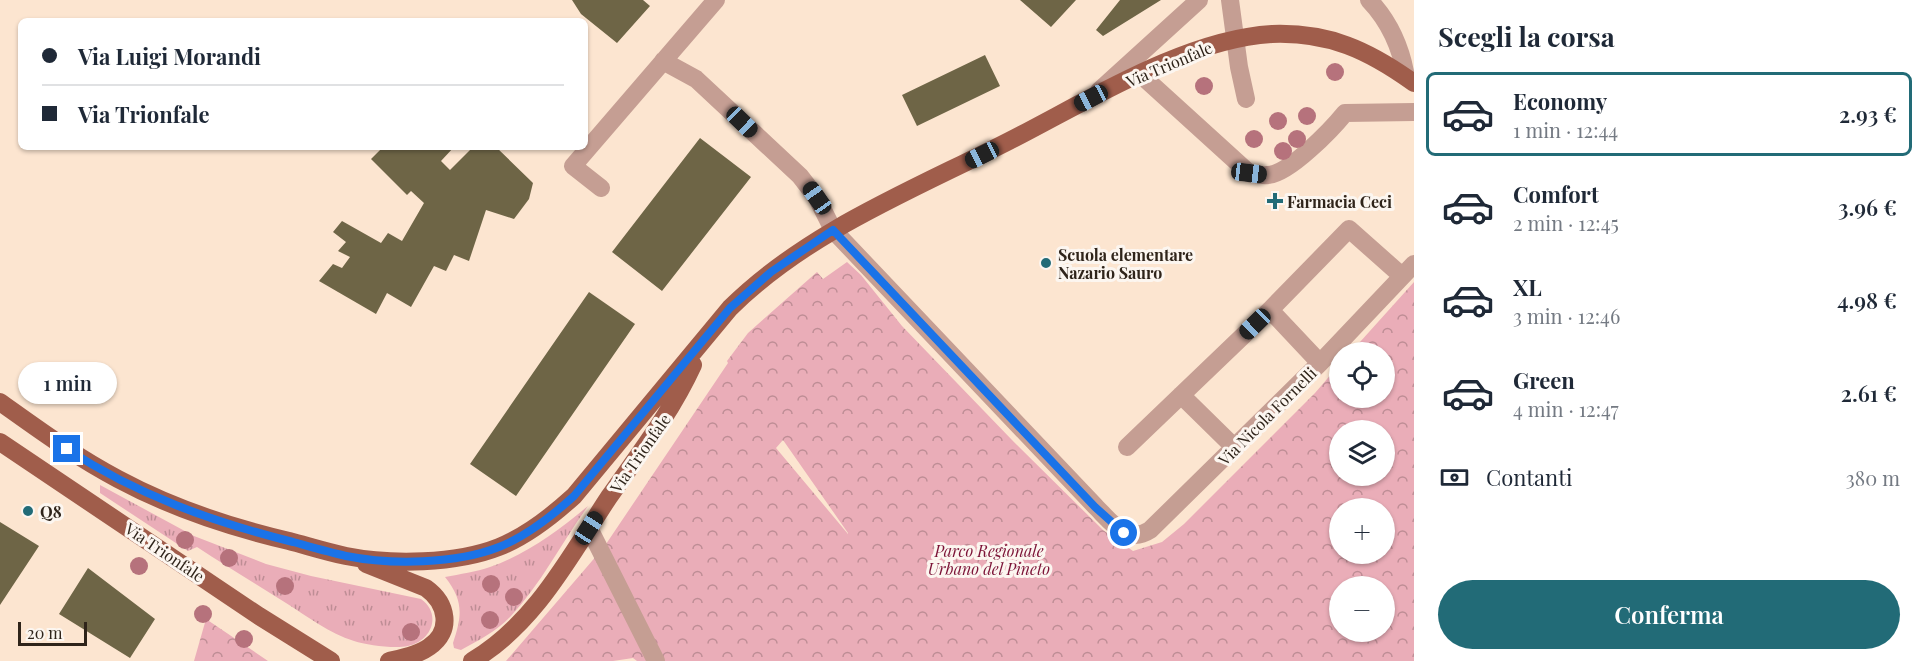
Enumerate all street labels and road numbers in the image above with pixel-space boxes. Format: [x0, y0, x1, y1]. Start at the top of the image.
street label: Via Trionfale [1122, 36, 1215, 92]
street label: Via Nicola Fornelli [1213, 362, 1321, 470]
street label: Via Trionfale [605, 409, 675, 497]
street label: Via Trionfale [120, 517, 209, 586]

